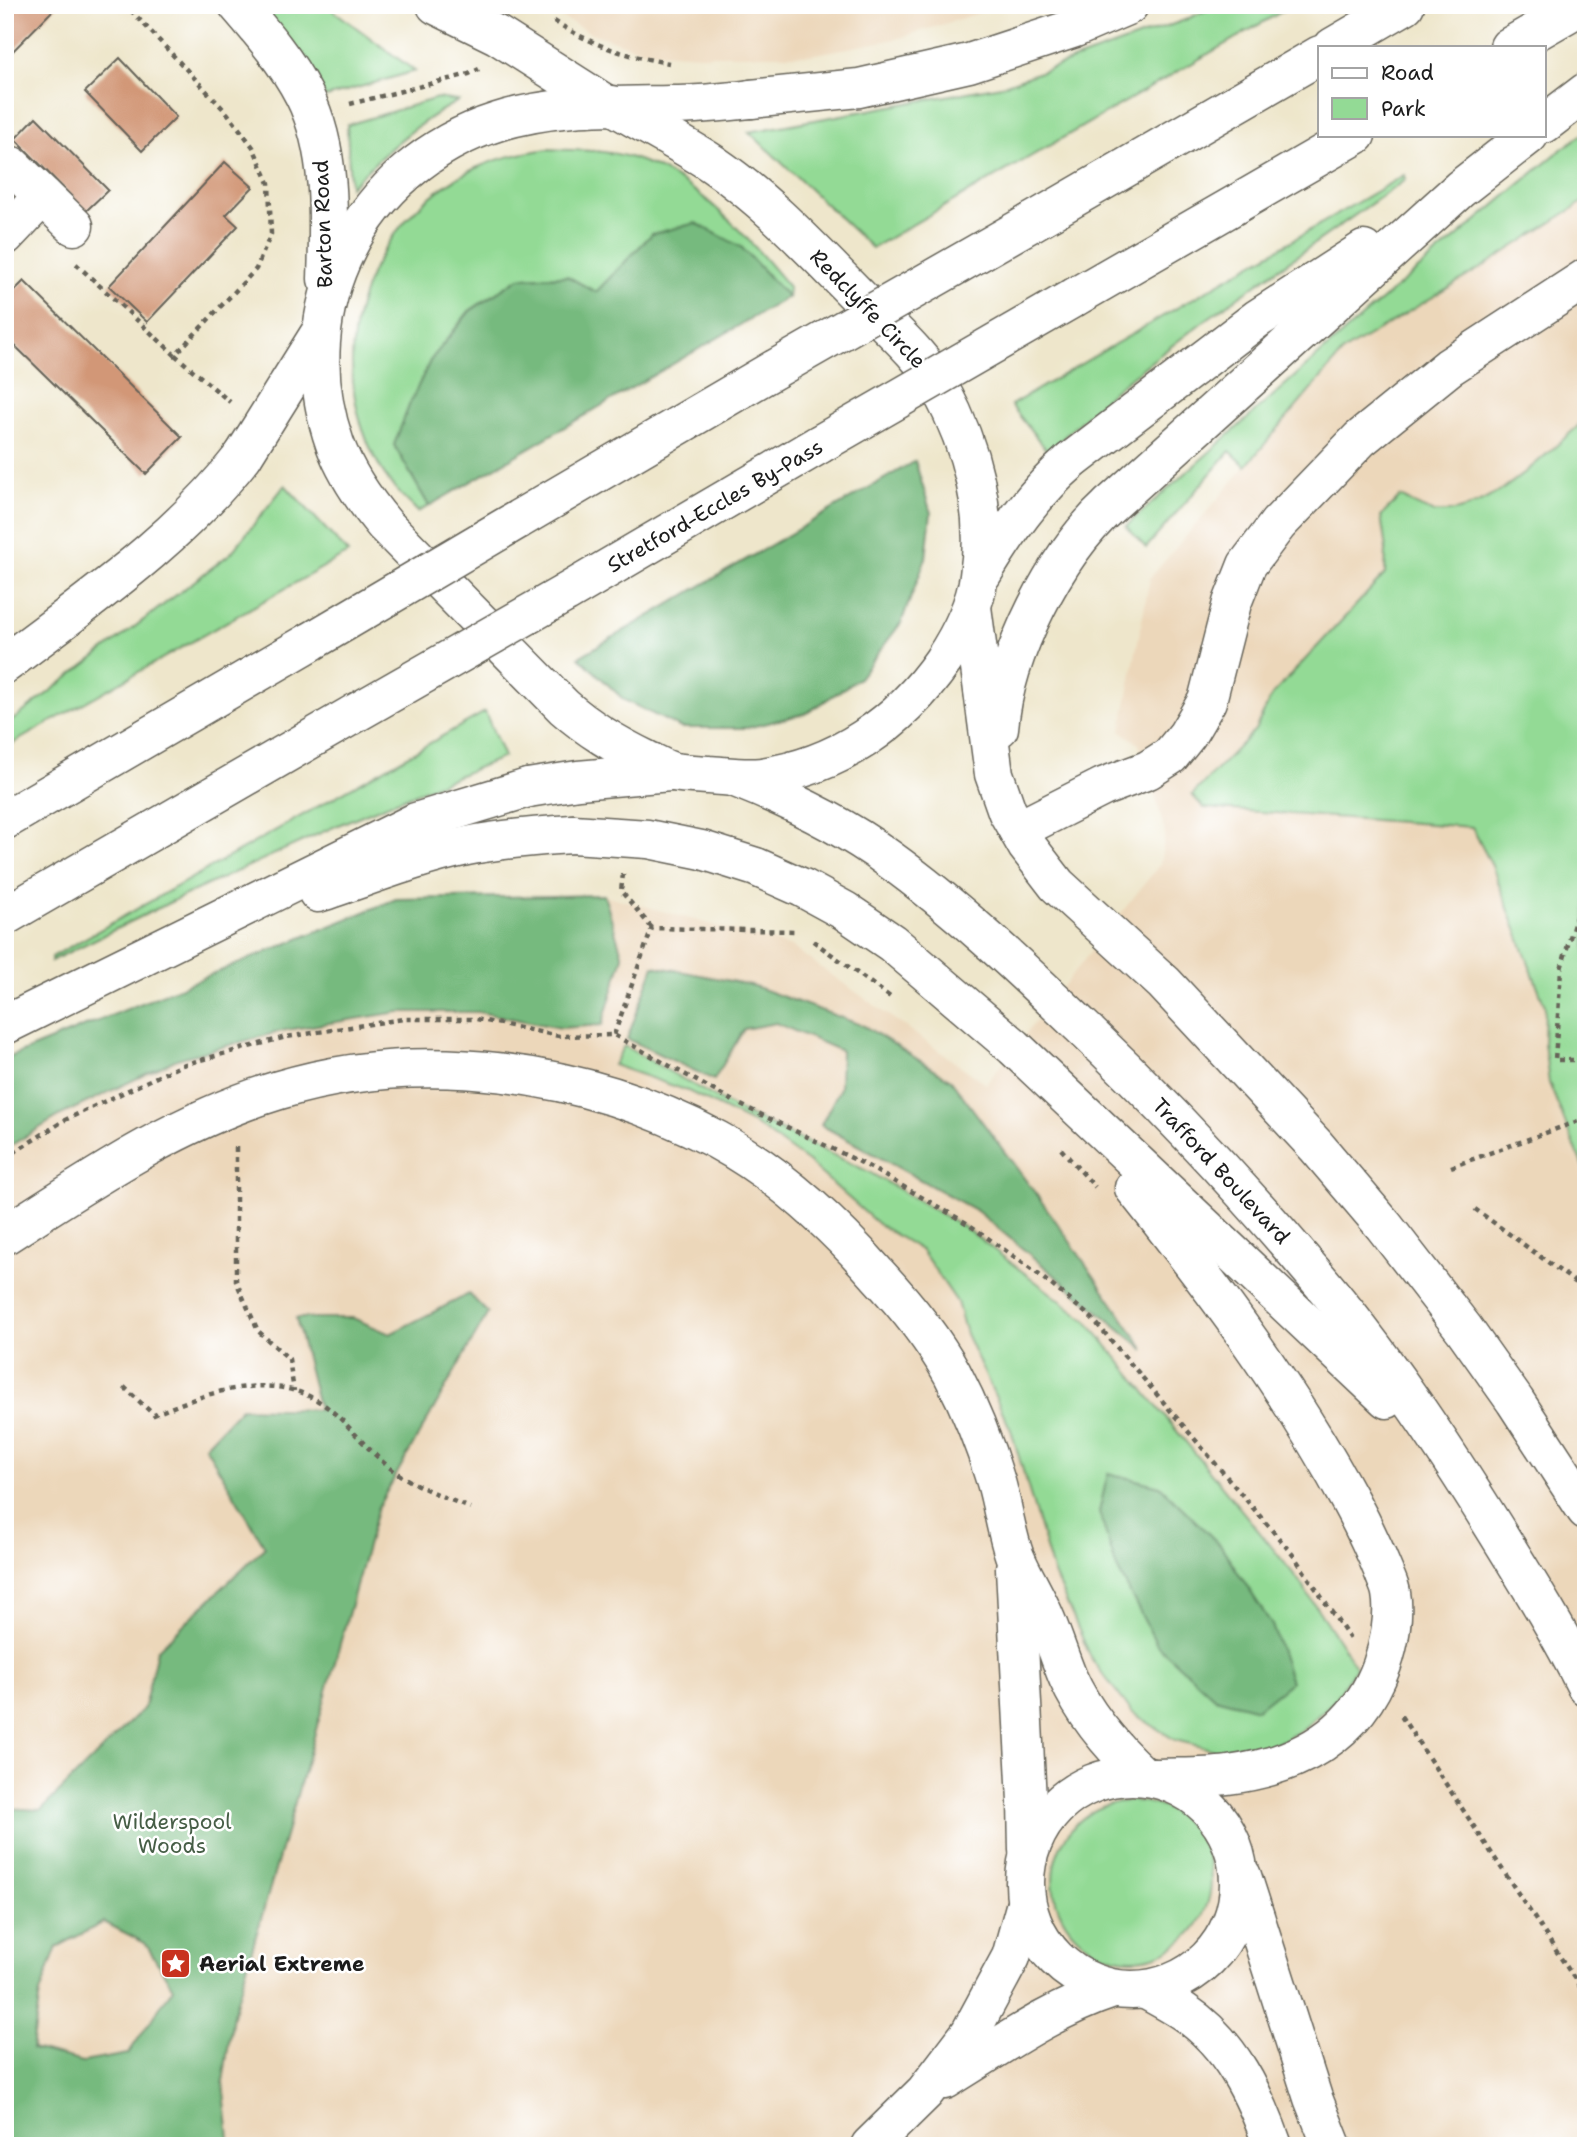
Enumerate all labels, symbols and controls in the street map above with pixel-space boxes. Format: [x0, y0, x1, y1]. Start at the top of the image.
legend [1318, 46, 1546, 136]
text: Road [1381, 59, 1434, 87]
text: Park [1381, 95, 1426, 123]
street label: Barton Road [307, 160, 339, 288]
street label: Redclyffe Circle [804, 243, 932, 375]
street label: Stretford-Eccles By-Pass [602, 433, 828, 579]
street label: Trafford Boulevard [1146, 1092, 1296, 1250]
park label: Wilderspool Woods [112, 1808, 232, 1860]
place icon: Aerial Extreme [159, 1947, 193, 1981]
place label: Aerial Extreme [199, 1950, 365, 1978]

